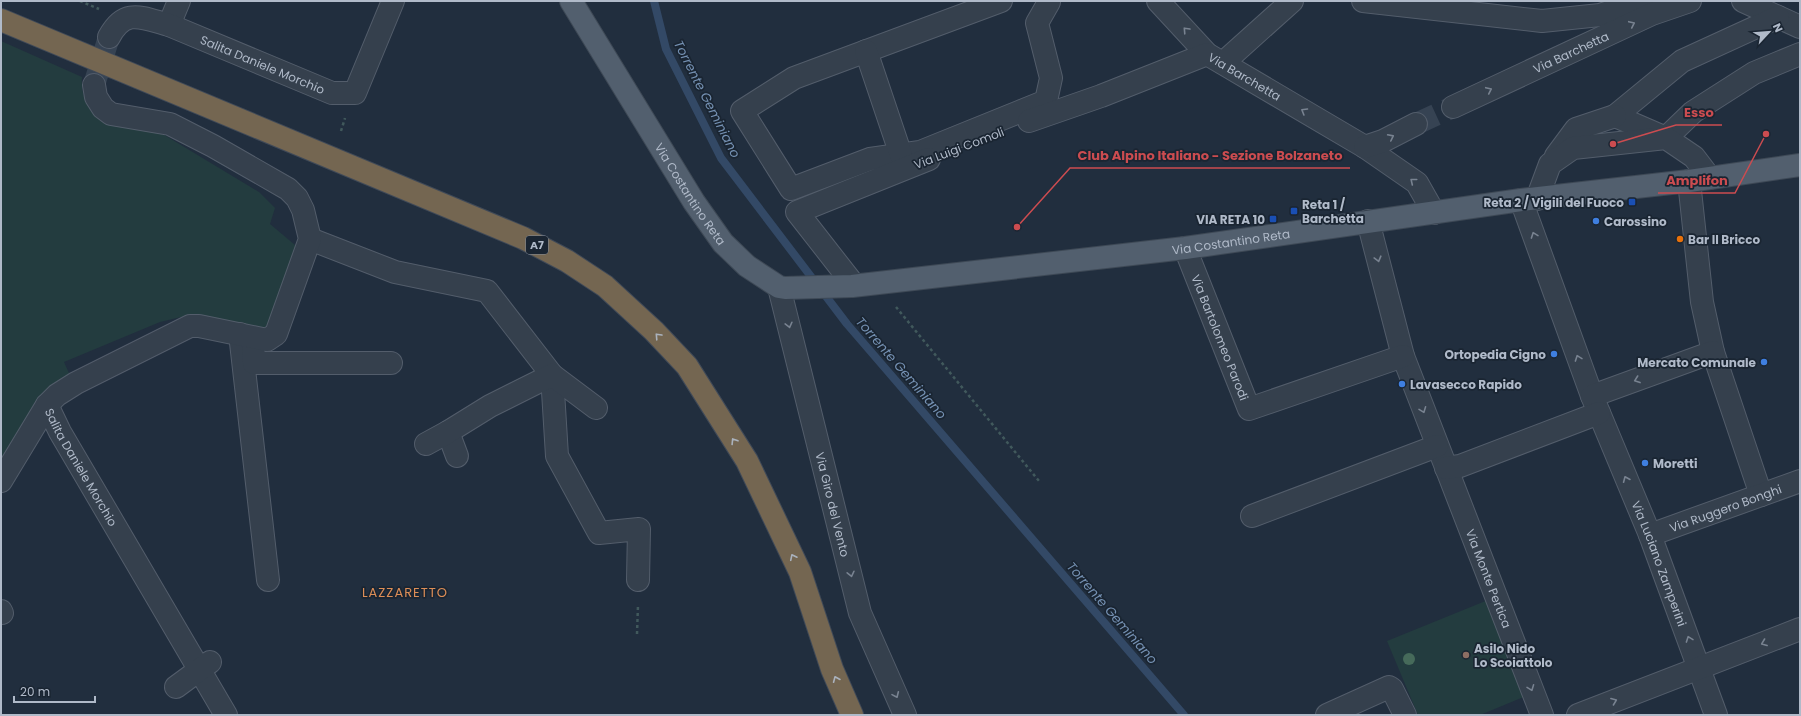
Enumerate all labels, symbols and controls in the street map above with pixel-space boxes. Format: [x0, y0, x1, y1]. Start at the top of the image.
north arrow [1749, 12, 1789, 52]
text: N [1769, 20, 1787, 35]
one-way arrow [1627, 21, 1635, 29]
one-way arrow [1183, 27, 1190, 35]
street label: Via Barchetta [1530, 27, 1611, 77]
street label: Salita Daniele Morchio [198, 31, 328, 98]
water label: Torrente Geminiano [669, 37, 745, 161]
street label: Via Barchetta [1205, 48, 1284, 104]
one-way arrow [1484, 87, 1492, 95]
callout: Esso [1676, 100, 1722, 125]
text: Esso [1684, 103, 1714, 122]
one-way arrow [1301, 108, 1308, 115]
street label: Via Luigi Comoli [911, 123, 1007, 173]
one-way arrow [1387, 134, 1394, 141]
street label: Via Costantino Reta [651, 139, 730, 248]
callout: Club Alpino Italiano - Sezione Bolzaneto [1070, 143, 1350, 168]
text: Club Alpino Italiano - Sezione Bolzaneto [1078, 146, 1342, 165]
callout: Amplifon [1658, 168, 1735, 193]
text: Amplifon [1666, 171, 1728, 190]
one-way arrow [1410, 178, 1418, 185]
place label: Reta 2 / Vigili del Fuoco [1483, 194, 1624, 211]
place label: Reta 1 / Barchetta [1302, 196, 1364, 227]
marker: Reta 2 / Vigili del Fuoco [1627, 197, 1637, 207]
marker: Reta 1 / Barchetta [1289, 206, 1299, 216]
place label: VIA RETA 10 [1196, 211, 1265, 228]
place label: Carossino [1604, 213, 1667, 230]
marker: VIA RETA 10 [1268, 214, 1278, 224]
marker: Carossino [1591, 216, 1601, 226]
street label: Via Costantino Reta [1171, 225, 1291, 258]
place label: Bar Il Bricco [1688, 231, 1760, 248]
one-way arrow [1530, 232, 1539, 239]
marker: Bar Il Bricco [1675, 234, 1685, 244]
road number: A7 [526, 236, 548, 254]
one-way arrow [1373, 256, 1381, 262]
street label: Via Bartolomeo Parodi [1188, 272, 1253, 403]
water label: Torrente Geminiano [851, 313, 951, 423]
one-way arrow [784, 322, 792, 329]
one-way arrow [656, 333, 663, 341]
place label: Ortopedia Cigno [1444, 346, 1546, 363]
marker: Ortopedia Cigno [1549, 349, 1559, 359]
one-way arrow [1574, 354, 1583, 361]
place label: Mercato Comunale [1637, 354, 1757, 371]
marker: Mercato Comunale [1759, 357, 1769, 367]
one-way arrow [1633, 375, 1640, 383]
place label: Lavasecco Rapido [1410, 376, 1522, 393]
marker: Lavasecco Rapido [1397, 379, 1407, 389]
street label: Salita Daniele Morchio [41, 405, 122, 529]
one-way arrow [1419, 407, 1427, 414]
one-way arrow [731, 438, 739, 445]
street label: Via Giro del Vento [812, 450, 854, 559]
place label: Moretti [1653, 455, 1697, 472]
marker: Moretti [1640, 458, 1650, 468]
one-way arrow [1623, 475, 1631, 482]
street label: Via Ruggero Bonghi [1667, 480, 1784, 536]
street label: Via Luciano Zamperini [1628, 498, 1691, 628]
street label: Via Monte Pertica [1462, 526, 1516, 630]
one-way arrow [790, 553, 798, 561]
water label: Torrente Geminiano [1062, 558, 1162, 668]
one-way arrow [846, 571, 854, 577]
district label: LAZZARETTO [362, 583, 448, 602]
one-way arrow [1685, 635, 1693, 642]
one-way arrow [1760, 639, 1767, 647]
place label: Asilo Nido Lo Scoiattolo [1474, 640, 1553, 671]
marker: Asilo Nido Lo Scoiattolo [1461, 650, 1471, 660]
one-way arrow [833, 676, 841, 684]
scale bar [14, 678, 95, 704]
text: 20 m [20, 683, 50, 700]
one-way arrow [1527, 684, 1535, 691]
one-way arrow [891, 691, 899, 698]
one-way arrow [1611, 697, 1618, 705]

